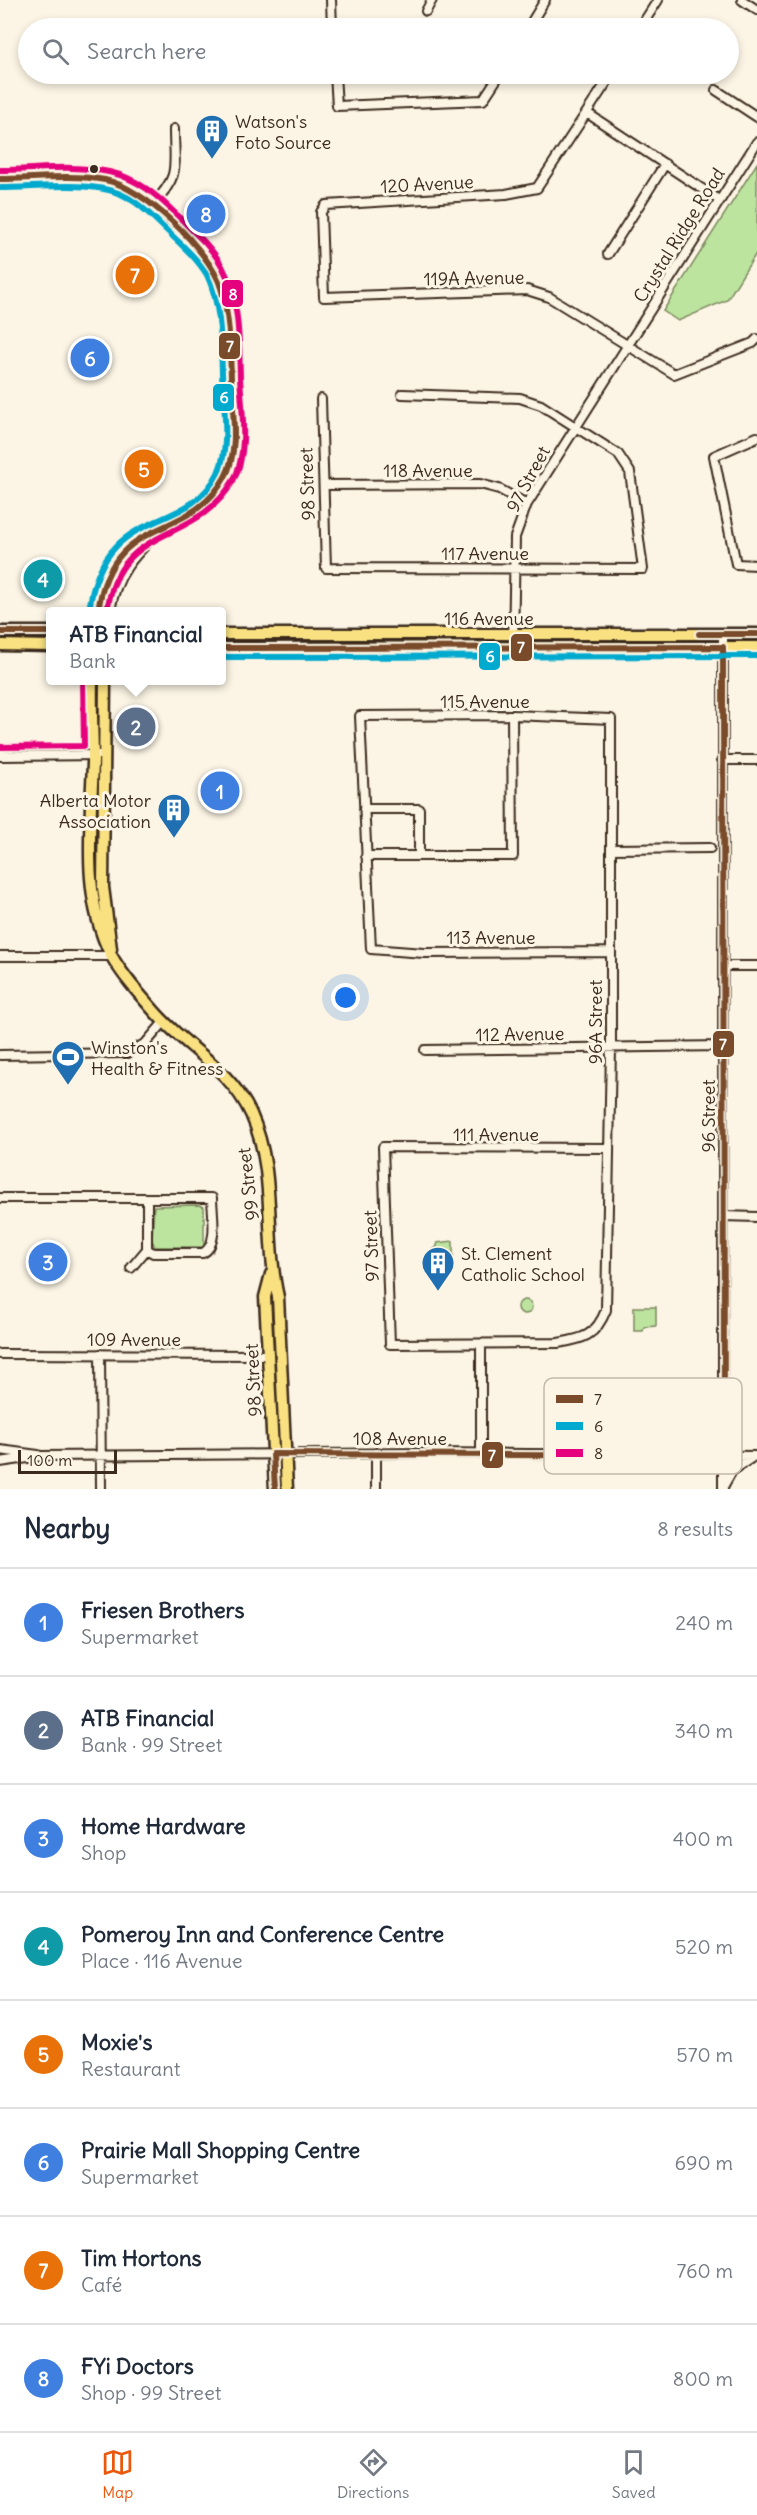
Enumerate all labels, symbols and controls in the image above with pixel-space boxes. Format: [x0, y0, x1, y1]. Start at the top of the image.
search box [18, 18, 739, 84]
icon: search [39, 35, 72, 68]
text: Search here [87, 37, 206, 65]
place label: Watson's Foto Source [235, 110, 331, 154]
building icon: Watson's Foto Source [194, 113, 230, 160]
unlabelled marker [88, 163, 100, 175]
street label: Crystal Ridge Road [628, 163, 730, 307]
street label: 120 Avenue [380, 170, 474, 198]
pin: 8 [186, 192, 226, 236]
pin: 7 [116, 252, 154, 298]
street label: 119A Avenue [423, 266, 525, 290]
line badge: 8 [221, 279, 244, 308]
text: 8 [228, 284, 238, 304]
line badge: 7 [218, 332, 241, 360]
pin: 6 [70, 336, 110, 380]
text: 7 [226, 336, 234, 356]
line badge: 6 [212, 383, 235, 412]
text: 6 [219, 387, 229, 407]
street label: 97 Street [501, 442, 555, 516]
pin: 5 [124, 446, 164, 492]
street label: 98 Street [294, 447, 320, 521]
street label: 118 Avenue [383, 459, 473, 482]
street label: 117 Avenue [441, 542, 529, 565]
pin: 4 [24, 556, 63, 602]
popup [46, 607, 226, 685]
street label: 116 Avenue [444, 607, 534, 630]
text: ATB Financial [69, 620, 203, 648]
line badge: 7 [510, 633, 533, 662]
text: 7 [517, 637, 525, 657]
line badge: 6 [478, 642, 501, 671]
text: 6 [485, 646, 495, 666]
text: Bank [69, 648, 116, 673]
street label: 115 Avenue [440, 690, 530, 713]
pin: 2 [116, 704, 156, 750]
pin: 1 [200, 768, 240, 814]
place label: Alberta Motor Association [40, 789, 152, 833]
building icon: Alberta Motor Association [156, 792, 192, 839]
street label: 113 Avenue [446, 926, 536, 949]
street label: 96A Street [584, 980, 607, 1064]
your location [331, 983, 360, 1012]
street label: 112 Avenue [475, 1022, 565, 1046]
line badge: 7 [712, 1030, 735, 1058]
text: 7 [719, 1034, 727, 1054]
place label: Winston's Health & Fitness [91, 1036, 223, 1080]
sports icon: Winston's Health & Fitness [50, 1039, 86, 1086]
street label: 96 Street [697, 1079, 720, 1153]
street label: 111 Avenue [453, 1123, 539, 1146]
street label: 99 Street [232, 1146, 264, 1222]
street label: 97 Street [358, 1210, 384, 1282]
pin: 3 [28, 1240, 68, 1284]
place label: St. Clement Catholic School [461, 1242, 585, 1286]
building icon: St. Clement Catholic School [420, 1245, 456, 1292]
street label: 109 Avenue [87, 1328, 181, 1351]
street label: 98 Street [240, 1343, 266, 1417]
legend [544, 1378, 742, 1474]
text: 7 [594, 1389, 602, 1409]
text: 6 [594, 1416, 603, 1436]
street label: 108 Avenue [353, 1427, 447, 1450]
line badge: 7 [481, 1441, 504, 1469]
text: 8 [594, 1443, 603, 1463]
text: 7 [488, 1445, 496, 1465]
scale bar [18, 1447, 117, 1474]
text: 100 m [27, 1450, 72, 1470]
text: Nearby [24, 1512, 110, 1545]
text: 8 results [657, 1516, 733, 1541]
text: Friesen Brothers [81, 1596, 244, 1624]
text: 1 [40, 1610, 47, 1635]
text: 240 m [675, 1610, 733, 1635]
text: Supermarket [81, 1624, 199, 1649]
text: ATB Financial [81, 1704, 214, 1732]
text: 2 [38, 1718, 49, 1743]
text: 340 m [675, 1718, 733, 1743]
text: Bank · 99 Street [81, 1732, 222, 1757]
text: Home Hardware [81, 1812, 246, 1840]
text: 3 [38, 1826, 49, 1851]
text: 400 m [673, 1826, 733, 1851]
text: Shop [81, 1840, 126, 1865]
text: Pomeroy Inn and Conference Centre [81, 1920, 444, 1948]
text: 4 [38, 1934, 49, 1959]
text: 520 m [675, 1934, 733, 1959]
text: Place · 116 Avenue [81, 1948, 243, 1973]
text: Moxie's [81, 2028, 153, 2056]
text: 5 [38, 2042, 49, 2067]
text: 570 m [676, 2042, 733, 2067]
text: Restaurant [81, 2056, 180, 2081]
text: Prairie Mall Shopping Centre [81, 2136, 360, 2164]
text: 6 [38, 2150, 49, 2175]
text: 690 m [675, 2150, 733, 2175]
text: Supermarket [81, 2164, 199, 2189]
text: Tim Hortons [81, 2244, 202, 2272]
text: 7 [39, 2258, 48, 2283]
text: 760 m [676, 2258, 733, 2283]
text: Café [81, 2272, 122, 2297]
text: FYi Doctors [81, 2352, 194, 2380]
text: 8 [38, 2366, 49, 2391]
text: 800 m [673, 2366, 733, 2391]
text: Shop · 99 Street [81, 2380, 221, 2405]
tab: Map [101, 2446, 134, 2502]
tab: Directions [337, 2446, 409, 2502]
tab: Saved [612, 2446, 656, 2502]

